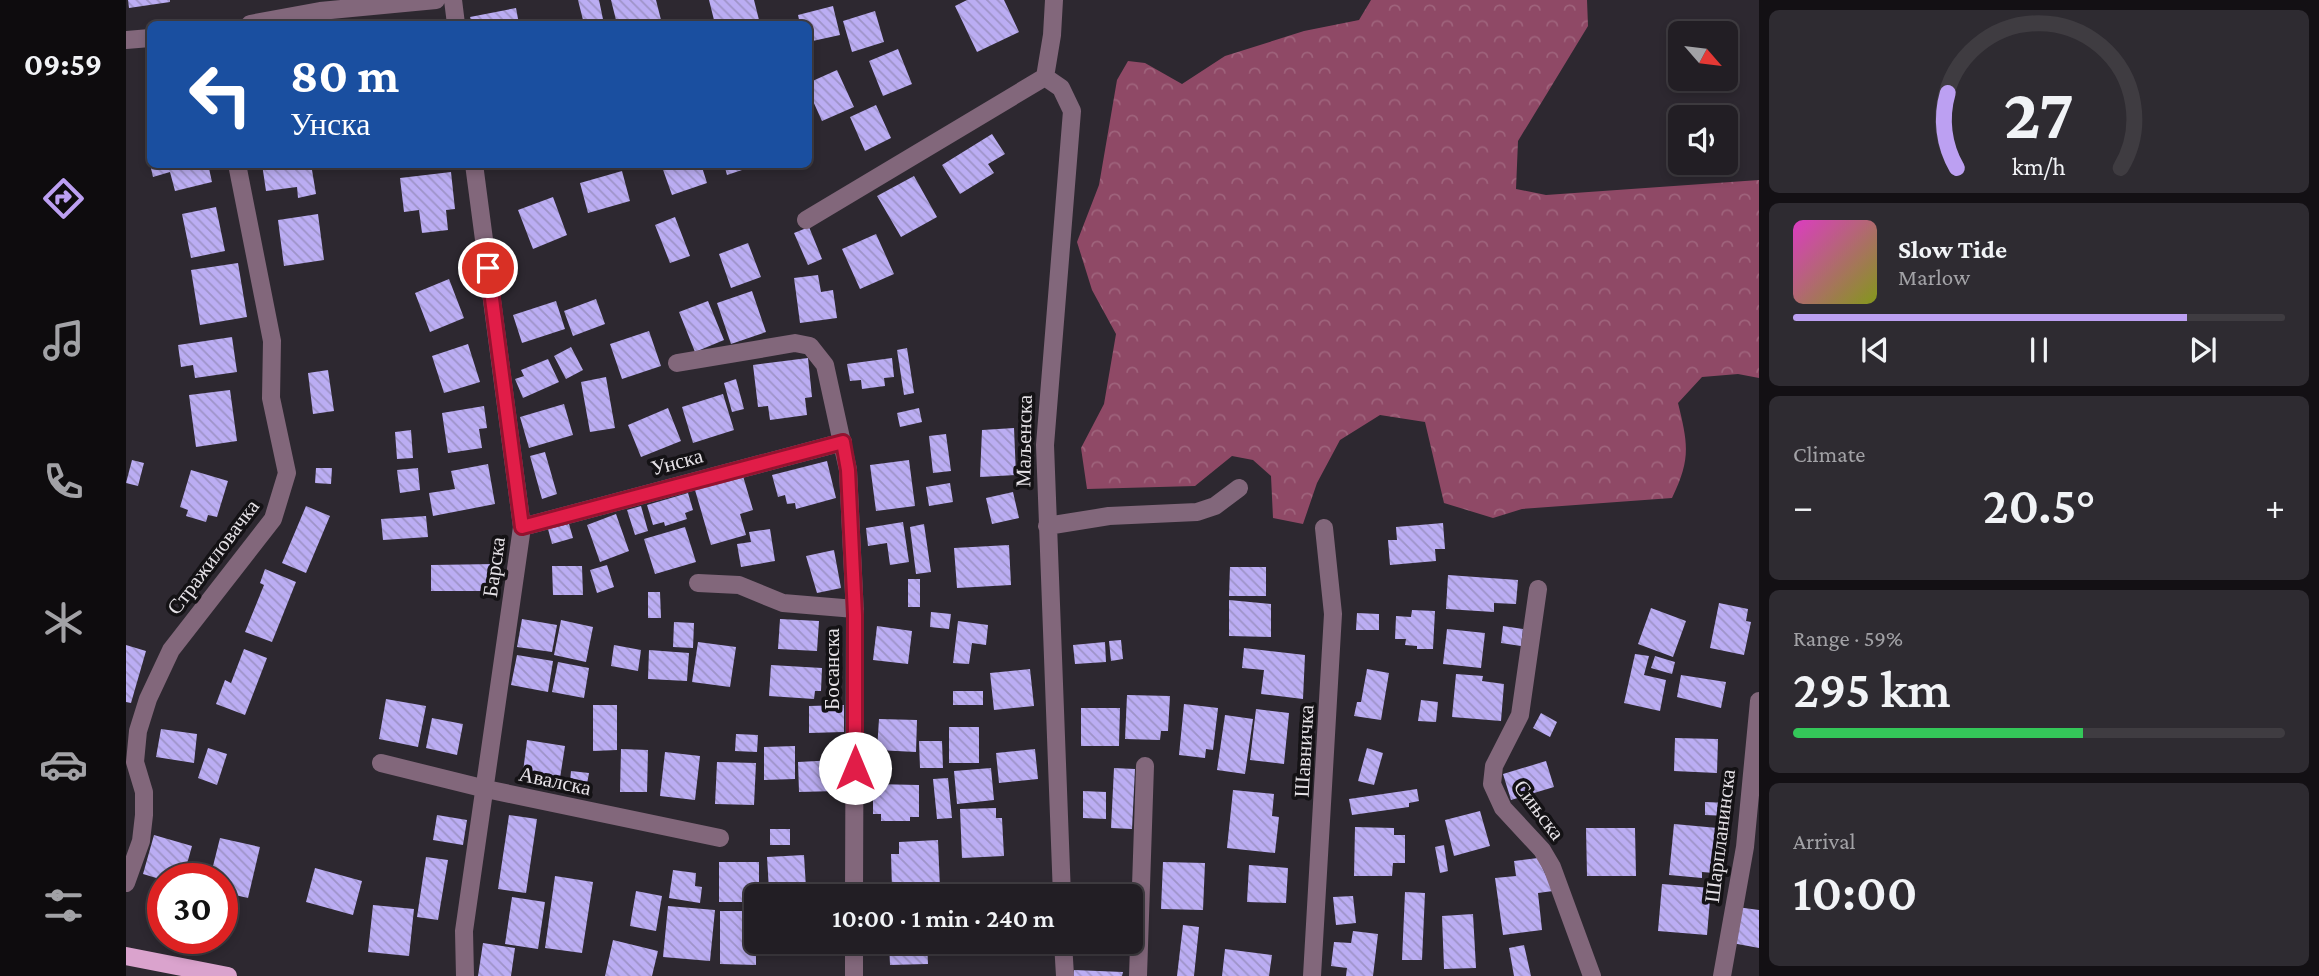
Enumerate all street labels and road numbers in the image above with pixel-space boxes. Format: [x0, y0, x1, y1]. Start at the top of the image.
street label: Маљенска [1011, 394, 1037, 487]
street label: Унска [648, 443, 706, 480]
street label: Стражиловачка [162, 494, 264, 619]
street label: Барска [478, 535, 510, 599]
street label: Босанска [820, 627, 844, 710]
street label: Шавничка [1290, 703, 1318, 798]
street label: Авалска [517, 762, 594, 800]
street label: Шарпланинска [1700, 767, 1740, 904]
street label: Сињска [1509, 775, 1570, 845]

